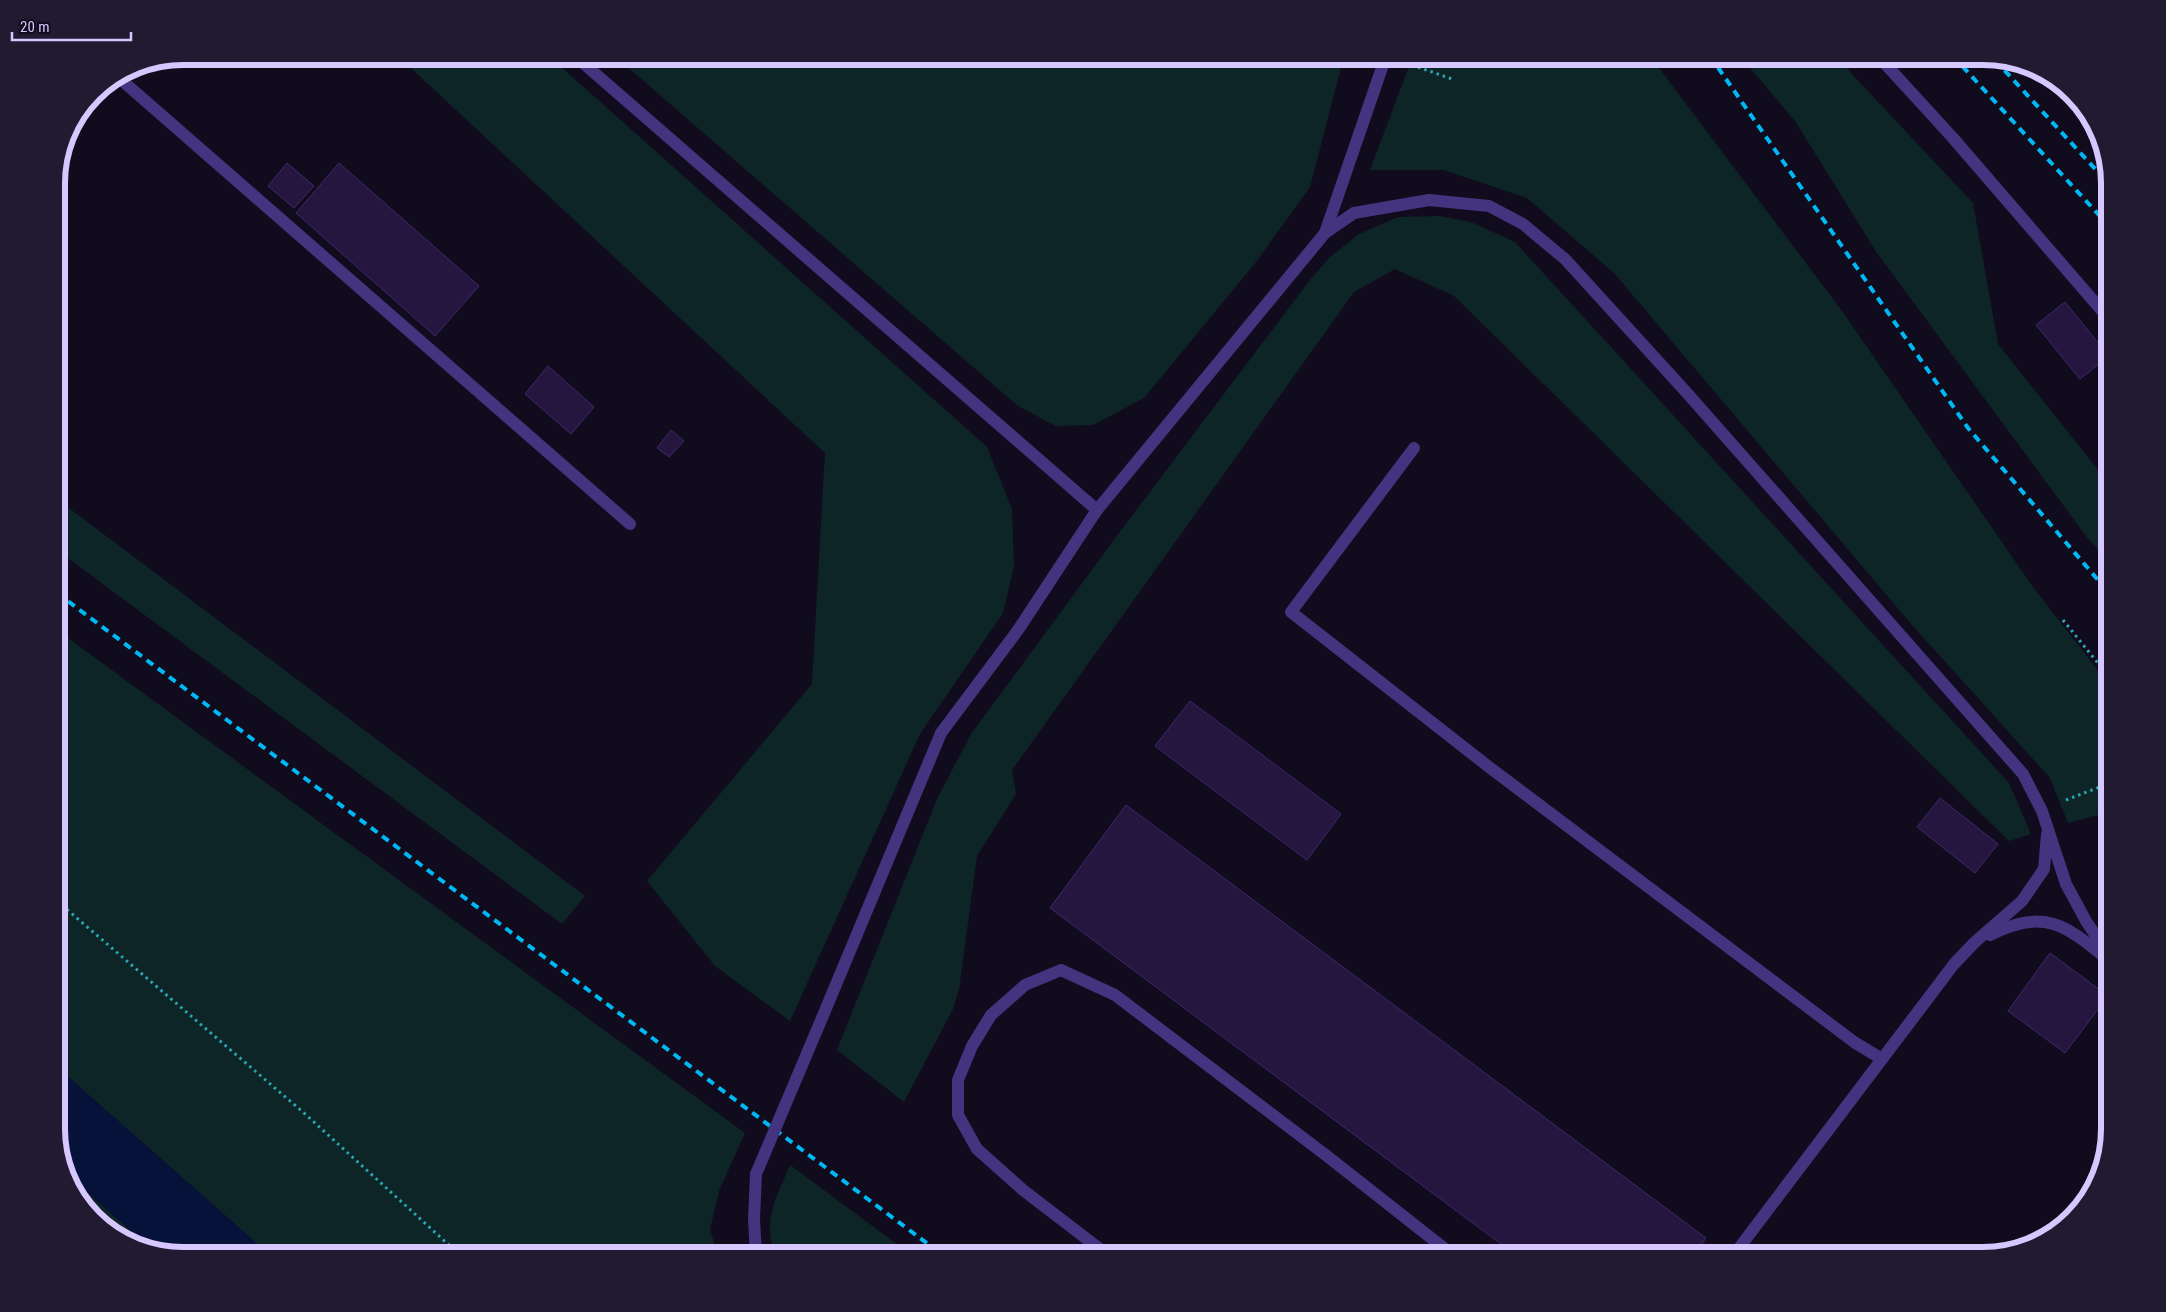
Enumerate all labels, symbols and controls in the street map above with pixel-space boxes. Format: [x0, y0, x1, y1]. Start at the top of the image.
scale bar [12, 10, 131, 42]
text: 20 m [20, 18, 50, 36]

